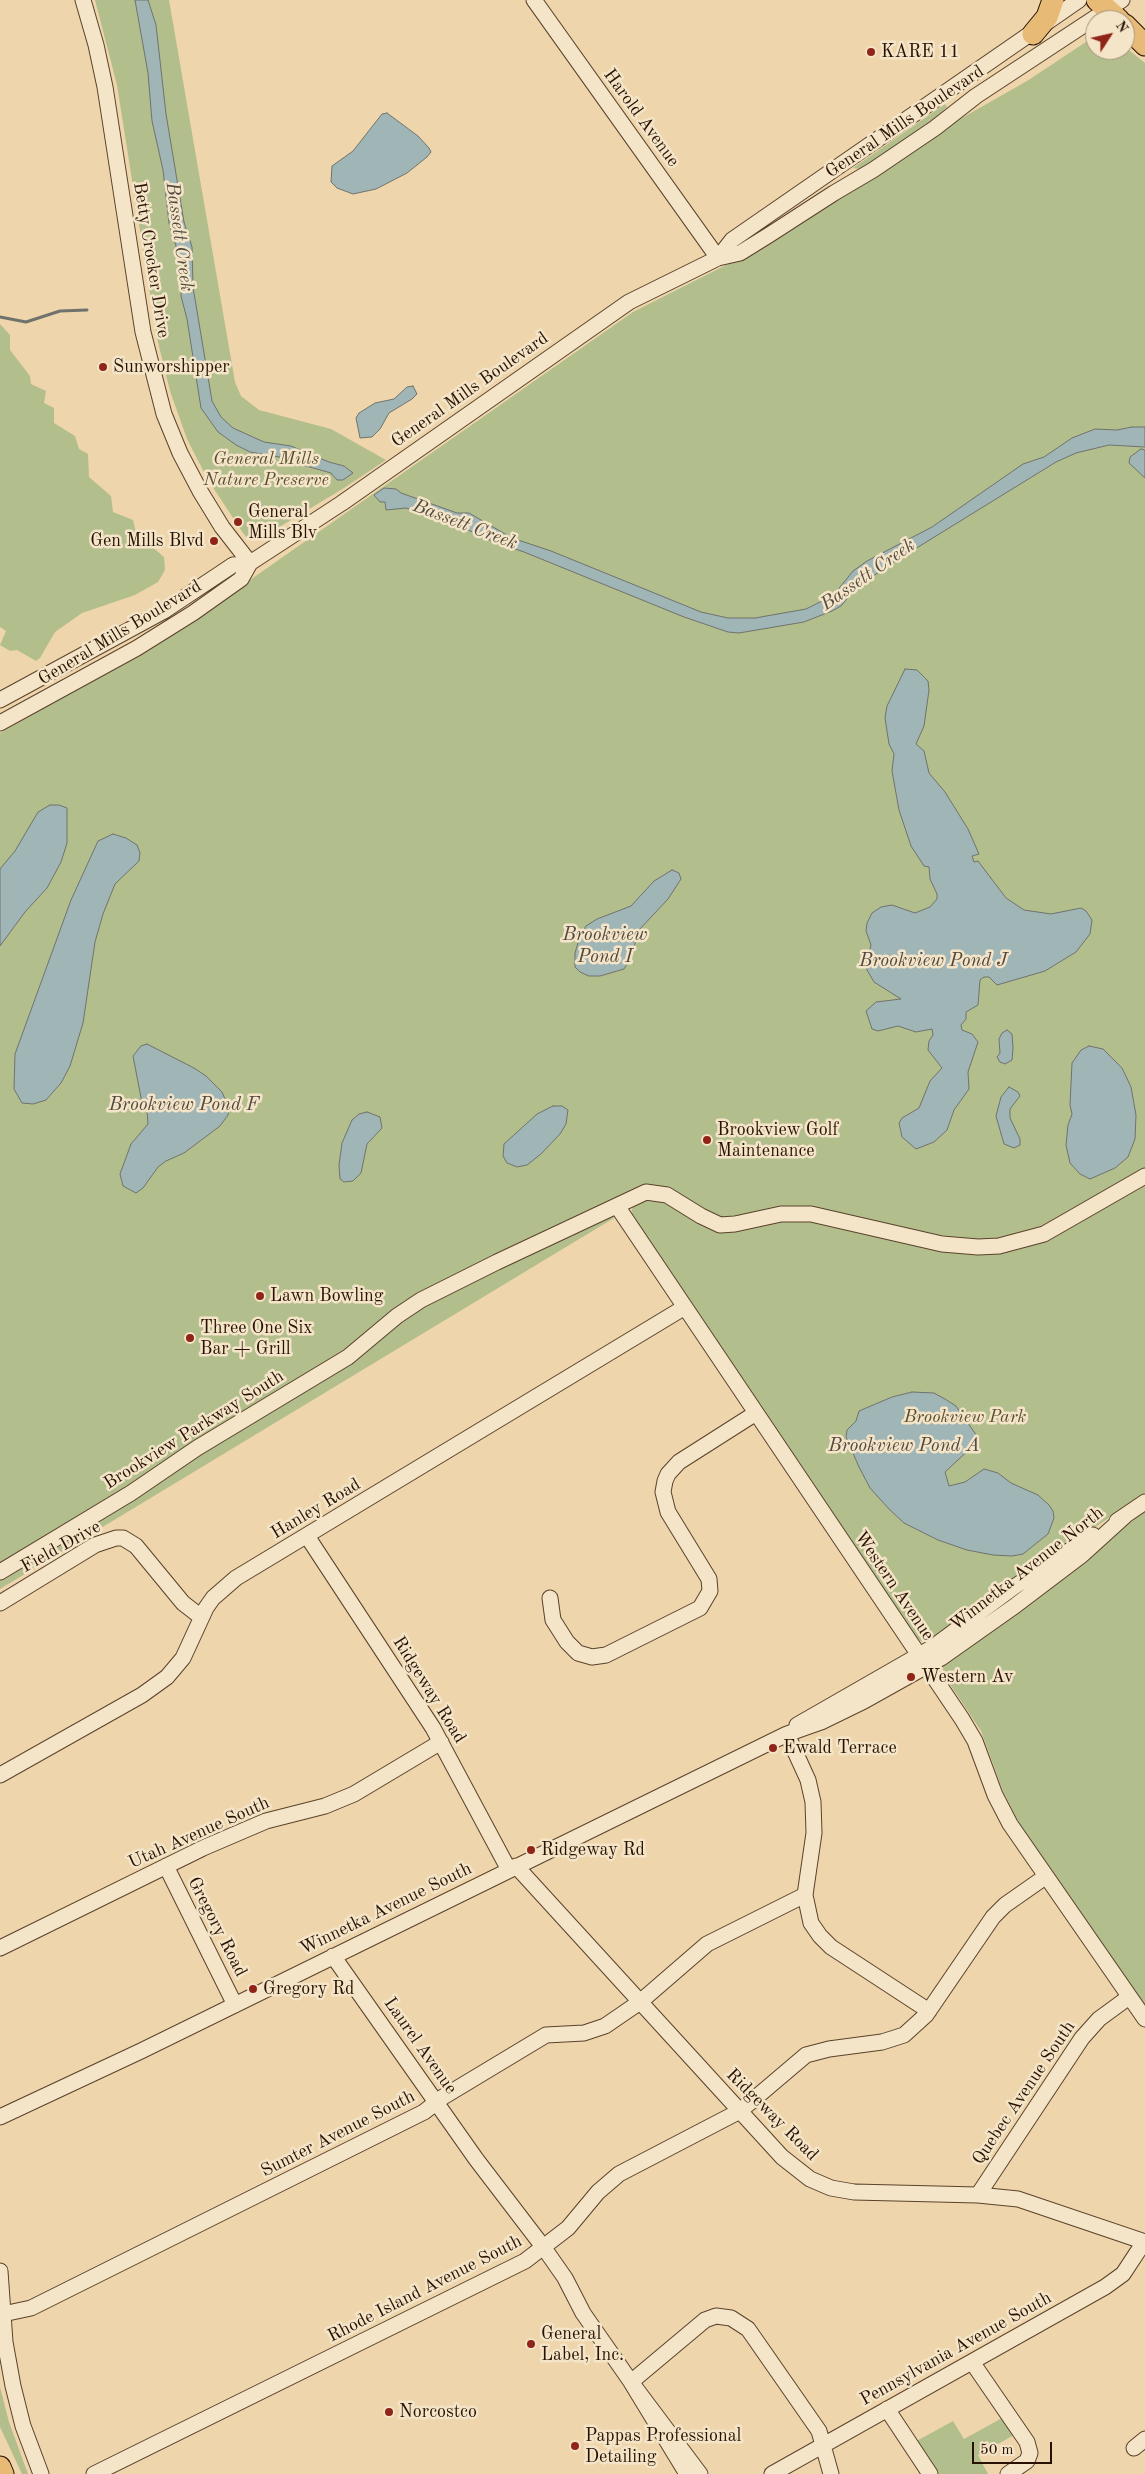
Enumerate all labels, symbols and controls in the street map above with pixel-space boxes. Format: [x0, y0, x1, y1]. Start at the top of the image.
north arrow [1085, 10, 1135, 60]
text: N [1113, 19, 1130, 35]
place label: KARE 11 [881, 41, 960, 63]
marker: KARE 11 [865, 46, 877, 58]
street label: General Mills Boulevard [822, 61, 988, 183]
street label: Harold Avenue [598, 65, 684, 171]
street label: Betty Crocker Drive [128, 181, 174, 339]
water label: Bassett Creek [160, 181, 198, 293]
street label: General Mills Boulevard [387, 328, 553, 452]
place label: Sunworshipper [113, 356, 230, 378]
marker: Sunworshipper [97, 361, 109, 373]
park label: General Mills Nature Preserve [203, 448, 329, 490]
water label: Bassett Creek [409, 495, 521, 555]
place label: General Mills Blv [248, 501, 317, 544]
marker: General Mills Blv [232, 516, 244, 528]
place label: Gen Mills Blvd [90, 530, 204, 552]
water label: Bassett Creek [816, 534, 920, 616]
marker: Gen Mills Blvd [208, 535, 220, 547]
street label: General Mills Boulevard [34, 576, 206, 690]
water label: Brookview Pond I [563, 924, 647, 968]
water label: Brookview Pond J [859, 950, 1007, 972]
water label: Brookview Pond F [109, 1094, 259, 1116]
place label: Brookview Golf Maintenance [717, 1119, 838, 1162]
marker: Brookview Golf Maintenance [701, 1134, 713, 1146]
place label: Lawn Bowling [270, 1285, 383, 1307]
marker: Lawn Bowling [254, 1290, 266, 1302]
place label: Three One Six Bar + Grill [200, 1317, 313, 1360]
marker: Three One Six Bar + Grill [184, 1332, 196, 1344]
street label: Brookview Parkway South [100, 1366, 288, 1494]
park label: Brookview Park [904, 1406, 1026, 1428]
water label: Brookview Pond A [828, 1435, 980, 1457]
street label: Hanley Road [267, 1474, 365, 1544]
street label: Winnetka Avenue North [946, 1502, 1108, 1636]
street label: Field Drive [17, 1516, 105, 1578]
street label: Western Avenue [849, 1527, 939, 1645]
street label: Ridgeway Road [388, 1633, 470, 1747]
place label: Western Av [921, 1666, 1013, 1688]
marker: Western Av [905, 1671, 917, 1683]
place label: Ewald Terrace [783, 1737, 897, 1759]
marker: Ewald Terrace [767, 1742, 779, 1754]
street label: Utah Avenue South [125, 1792, 273, 1874]
place label: Ridgeway Rd [541, 1839, 645, 1861]
marker: Ridgeway Rd [525, 1844, 537, 1856]
street label: Winnetka Avenue South [297, 1858, 475, 1960]
street label: Gregory Road [183, 1873, 251, 1981]
place label: Gregory Rd [263, 1978, 355, 2000]
marker: Gregory Rd [247, 1983, 259, 1995]
street label: Laurel Avenue [379, 1993, 461, 2099]
street label: Quebec Avenue South [968, 2017, 1080, 2169]
street label: Ridgeway Road [721, 2064, 823, 2166]
street label: Sumter Avenue South [257, 2086, 419, 2182]
street label: Rhode Island Avenue South [324, 2231, 526, 2347]
street label: Pennsylvania Avenue South [856, 2287, 1056, 2411]
place label: General Label, Inc. [541, 2323, 624, 2366]
marker: General Label, Inc. [525, 2338, 537, 2350]
place label: Norcostco [399, 2401, 477, 2423]
marker: Norcostco [383, 2406, 395, 2418]
place label: Pappas Professional Detailing [585, 2425, 741, 2468]
scale bar [975, 2432, 1055, 2464]
marker: Pappas Professional Detailing [569, 2440, 581, 2452]
text: 50 m [980, 2443, 1014, 2458]

